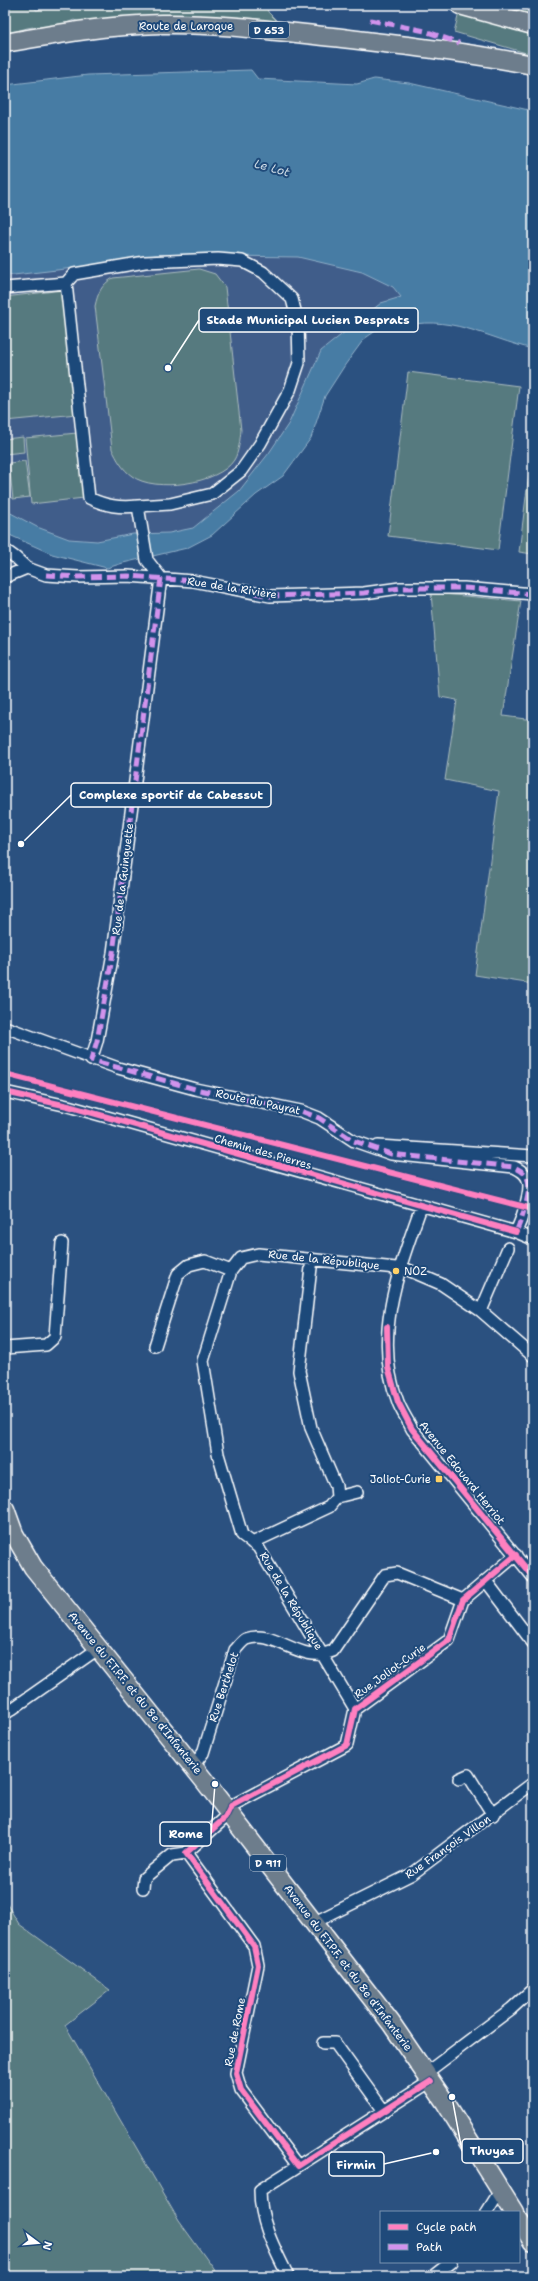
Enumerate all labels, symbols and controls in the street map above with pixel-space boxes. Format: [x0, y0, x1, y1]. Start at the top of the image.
street label: Route de Laroque [139, 19, 233, 34]
road number: D 653 [249, 22, 289, 38]
water label: Le Lot [253, 156, 292, 181]
callout: Stade Municipal Lucien Desprats [199, 308, 418, 332]
text: Stade Municipal Lucien Desprats [206, 312, 410, 328]
street label: Rue de la Rivière [186, 574, 278, 602]
callout: Complexe sportif de Cabessut [71, 783, 271, 807]
text: Complexe sportif de Cabessut [79, 787, 263, 803]
street label: Rue de la Guinguette [109, 822, 137, 936]
street label: Route du Payrat [214, 1086, 302, 1118]
street label: Chemin des Pierres [213, 1131, 313, 1173]
street label: Rue de la République [268, 1247, 380, 1273]
place label: NOZ [404, 1264, 427, 1279]
marker: NOZ [391, 1266, 401, 1276]
street label: Avenue Edouard Herriot [416, 1418, 509, 1528]
place label: Joliot-Curie [370, 1472, 431, 1487]
marker: Joliot-Curie [434, 1474, 444, 1484]
street label: Rue de la République [256, 1549, 326, 1653]
street label: Avenue du F.T.P.F. et du 8e d'Infanterie [65, 1609, 205, 1777]
street label: Rue Joliot-Curie [351, 1640, 429, 1702]
street label: Rue Berthelot [206, 1650, 242, 1724]
street label: Rue François Villon [402, 1812, 494, 1882]
callout: Rome [160, 1822, 211, 1846]
text: Rome [169, 1826, 203, 1842]
road number: D 911 [250, 1855, 286, 1871]
street label: Avenue du F.T.P.F. et du 8e d'Infanterie [280, 1882, 416, 2054]
street label: Rue de Rome [221, 1996, 249, 2068]
callout: Thuyas [462, 2139, 523, 2163]
text: Thuyas [470, 2143, 514, 2159]
callout: Firmin [329, 2152, 384, 2176]
text: Firmin [336, 2157, 376, 2173]
legend [380, 2211, 520, 2263]
text: Cycle path [416, 2219, 477, 2235]
north arrow [18, 2223, 58, 2263]
text: N [39, 2239, 56, 2252]
text: Path [416, 2239, 442, 2255]

